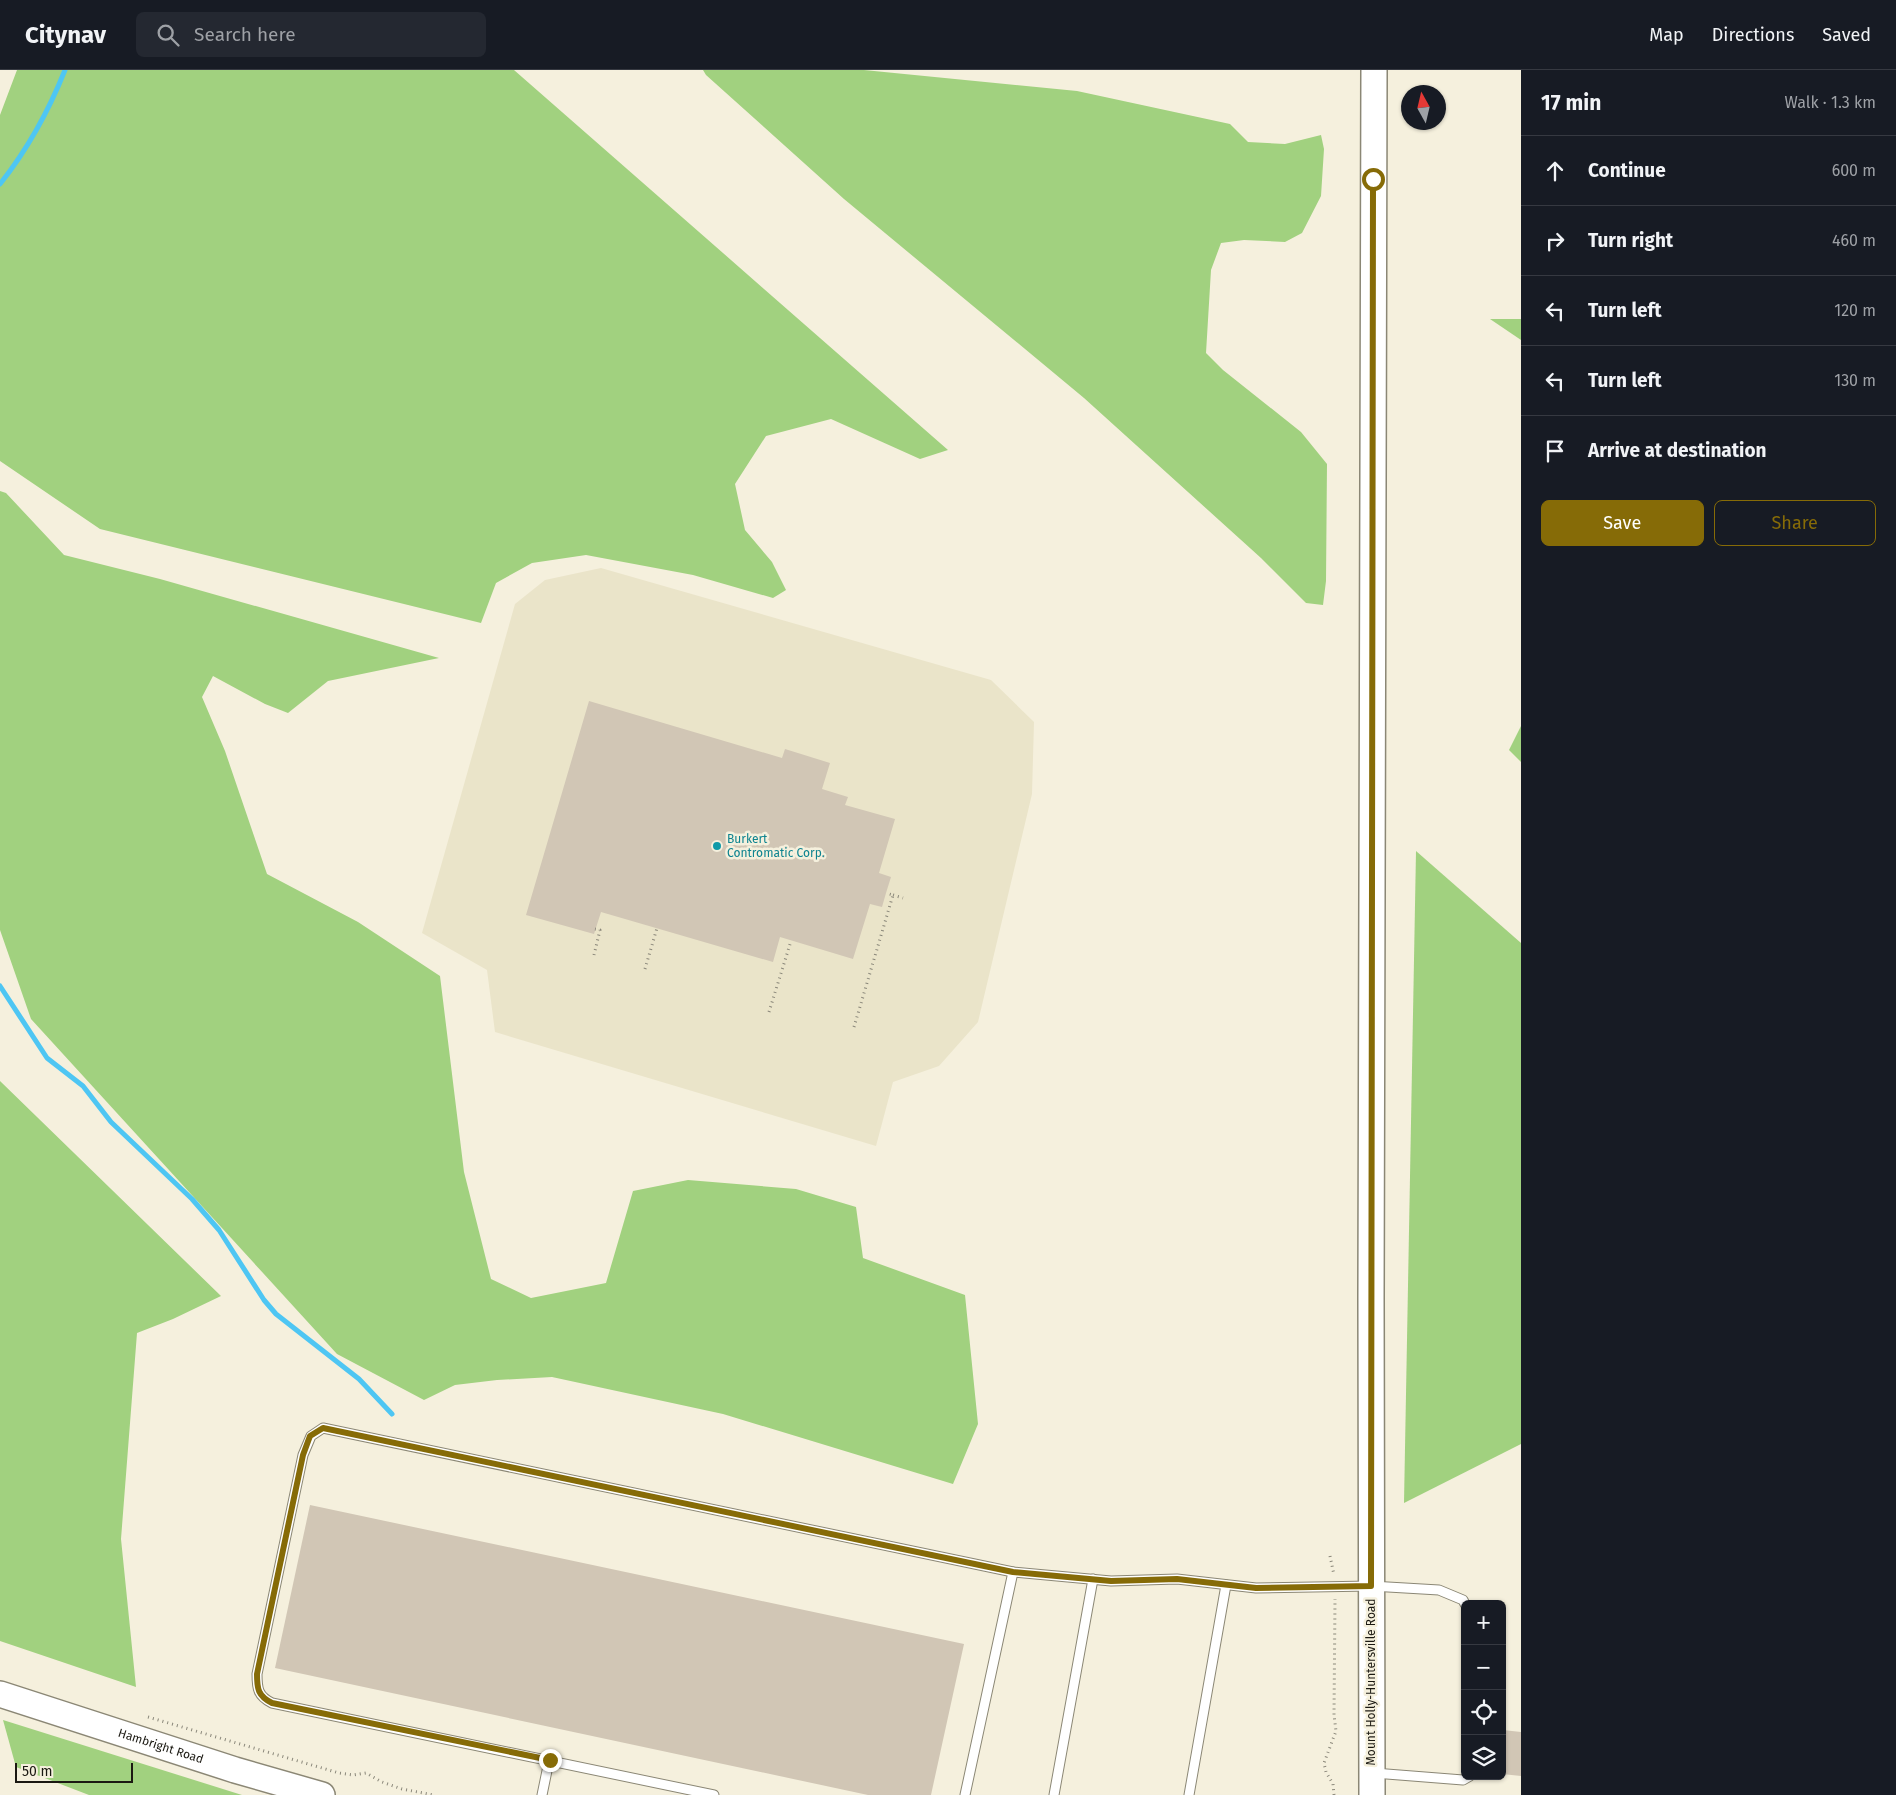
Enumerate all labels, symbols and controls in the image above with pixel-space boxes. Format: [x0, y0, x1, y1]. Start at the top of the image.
search box [136, 12, 486, 57]
text: Citynav [25, 21, 106, 49]
icon: search [154, 21, 182, 49]
text: Search here [194, 23, 296, 46]
text: Map [1649, 24, 1684, 46]
text: Directions [1712, 24, 1794, 46]
text: Saved [1822, 24, 1871, 46]
north arrow [1401, 85, 1446, 130]
text: 17 min [1541, 90, 1601, 116]
text: Walk · 1.3 km [1784, 93, 1876, 112]
icon: ahead [1541, 157, 1569, 185]
text: Continue [1588, 159, 1666, 182]
text: 600 m [1832, 161, 1876, 180]
route start [1362, 168, 1385, 191]
icon: right [1541, 227, 1569, 255]
text: Turn right [1588, 229, 1673, 252]
text: 460 m [1832, 231, 1876, 250]
icon: left [1541, 297, 1569, 325]
text: Turn left [1588, 299, 1662, 322]
text: 120 m [1834, 301, 1876, 320]
icon: left [1541, 367, 1569, 395]
text: Turn left [1588, 369, 1662, 392]
text: 130 m [1834, 371, 1876, 390]
icon: arrive [1541, 437, 1569, 465]
text: Arrive at destination [1588, 439, 1767, 462]
button: Save [1541, 500, 1704, 546]
button: Share [1714, 500, 1876, 546]
place label: Burkert Contromatic Corp. [727, 832, 825, 860]
marker: Burkert Contromatic Corp. [711, 840, 723, 852]
street label: Mount Holly-Huntersville Road [1364, 1599, 1378, 1765]
map controls [1461, 1600, 1506, 1780]
button: + [1461, 1600, 1506, 1645]
button: − [1461, 1645, 1506, 1690]
button: locate [1461, 1690, 1506, 1735]
street label: Hambright Road [116, 1726, 205, 1766]
button: layers [1461, 1735, 1506, 1780]
route end [539, 1749, 562, 1772]
scale bar [15, 1760, 132, 1783]
text: 50 m [22, 1763, 53, 1780]

